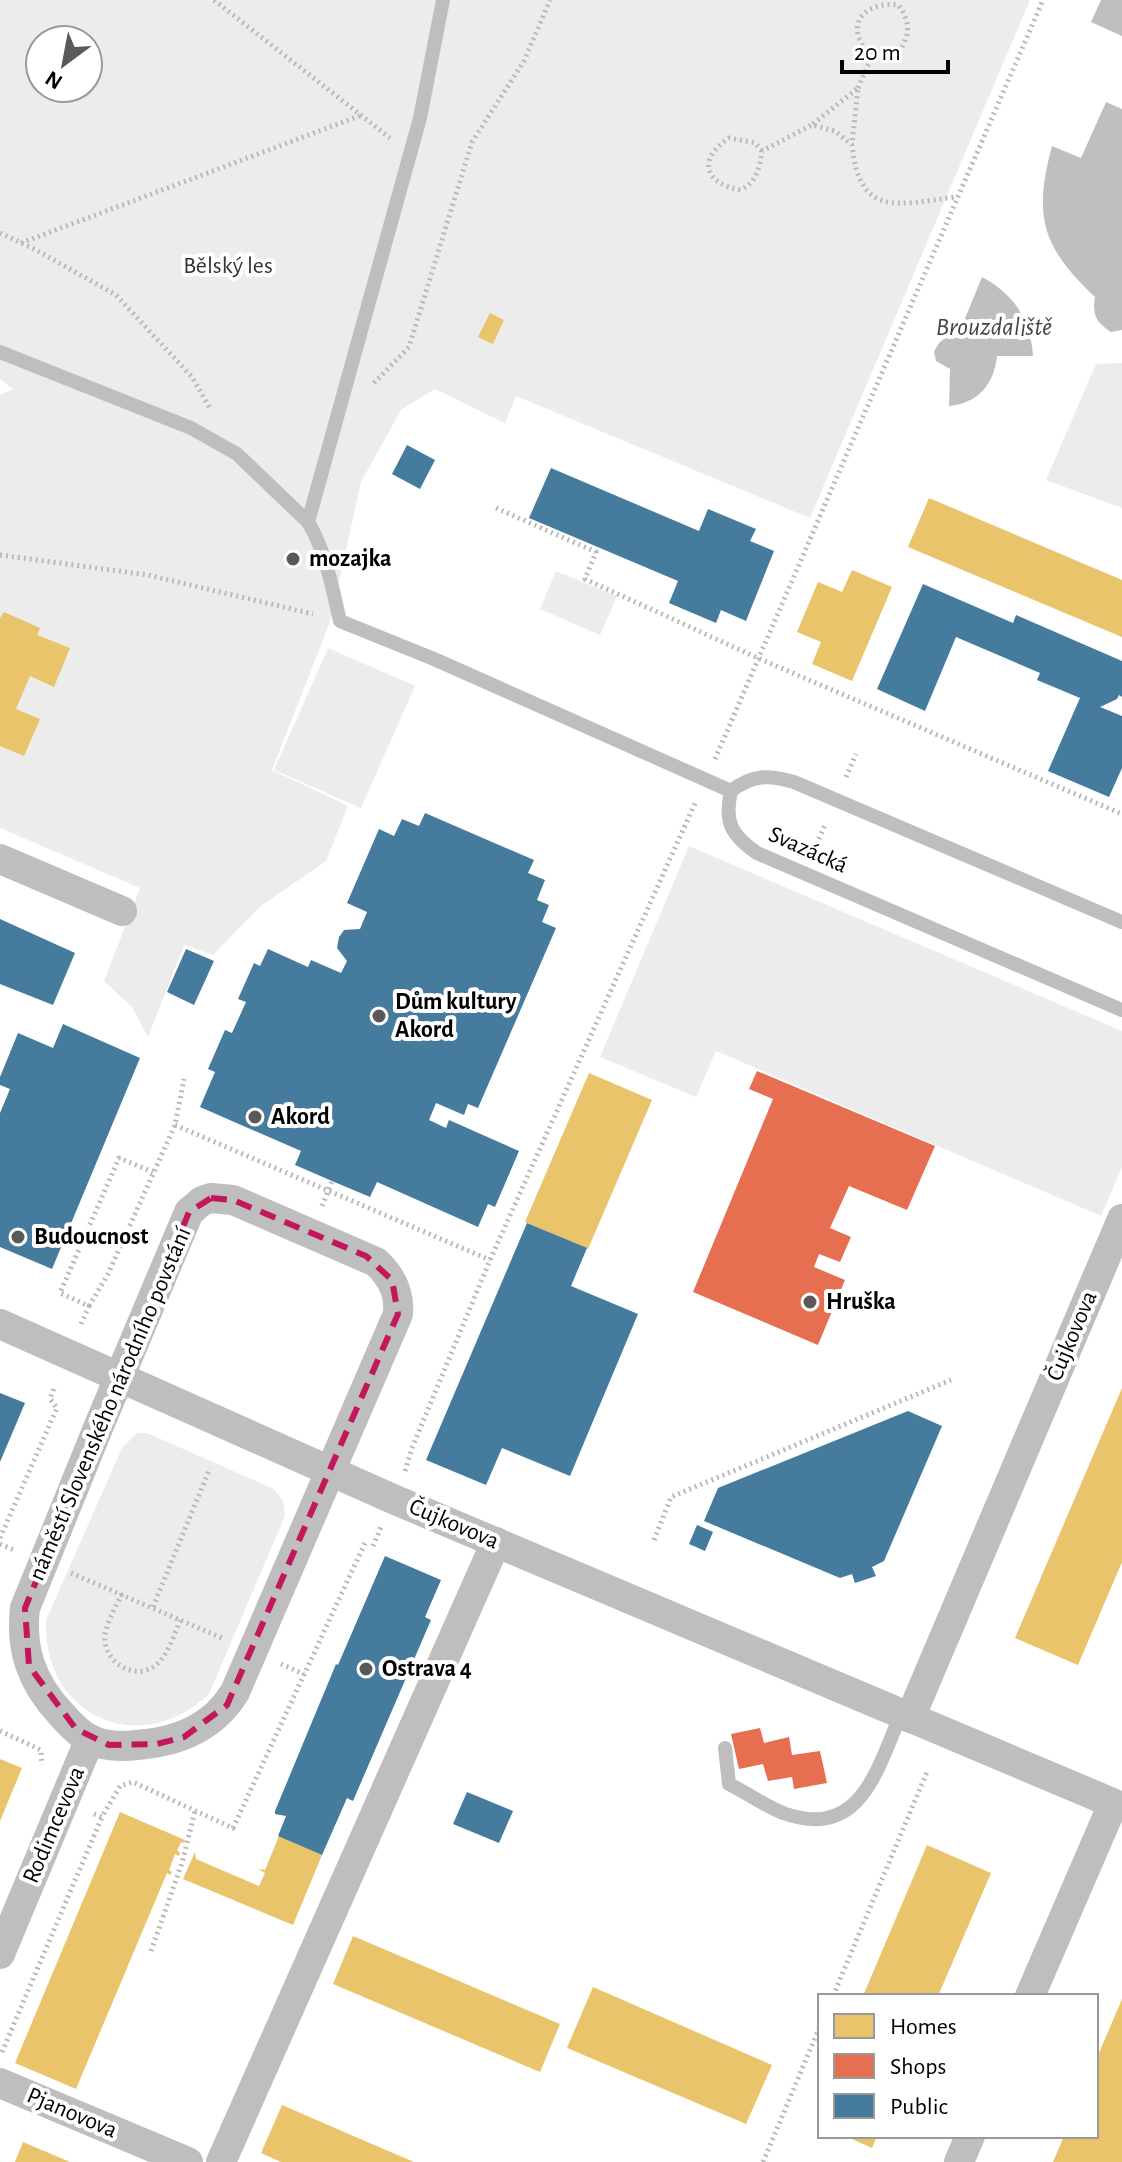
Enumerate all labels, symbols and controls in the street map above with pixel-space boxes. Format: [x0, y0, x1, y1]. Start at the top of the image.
north arrow [24, 24, 104, 104]
scale bar [842, 24, 948, 74]
text: 20 m [854, 41, 901, 65]
text: N [42, 67, 66, 93]
park label: Bělský les [183, 254, 273, 278]
water label: Brouzdaliště [936, 314, 1052, 340]
place label: mozajka [309, 547, 392, 571]
marker: mozajka [284, 550, 302, 568]
street label: Svazácká [765, 822, 851, 878]
place label: Dům kultury Akord [395, 990, 517, 1042]
marker: Dům kultury Akord [370, 1007, 388, 1025]
place label: Akord [271, 1105, 330, 1129]
marker: Akord [246, 1108, 264, 1126]
street label: náměstí Slovenského národního povstání [24, 1224, 196, 1584]
place label: Budoucnost [34, 1225, 148, 1249]
marker: Budoucnost [9, 1228, 27, 1246]
street label: Čujkovova [1041, 1287, 1102, 1384]
place label: Hruška [826, 1290, 896, 1314]
marker: Hruška [801, 1293, 819, 1311]
street label: Čujkovova [406, 1493, 503, 1554]
place label: Ostrava 4 [382, 1657, 472, 1681]
marker: Ostrava 4 [357, 1660, 375, 1678]
street label: Rodimcevova [19, 1763, 89, 1887]
legend [818, 1994, 1098, 2138]
text: Homes [890, 2015, 957, 2039]
text: Shops [890, 2055, 946, 2079]
street label: Pjanovova [23, 2083, 121, 2143]
text: Public [890, 2095, 948, 2119]

